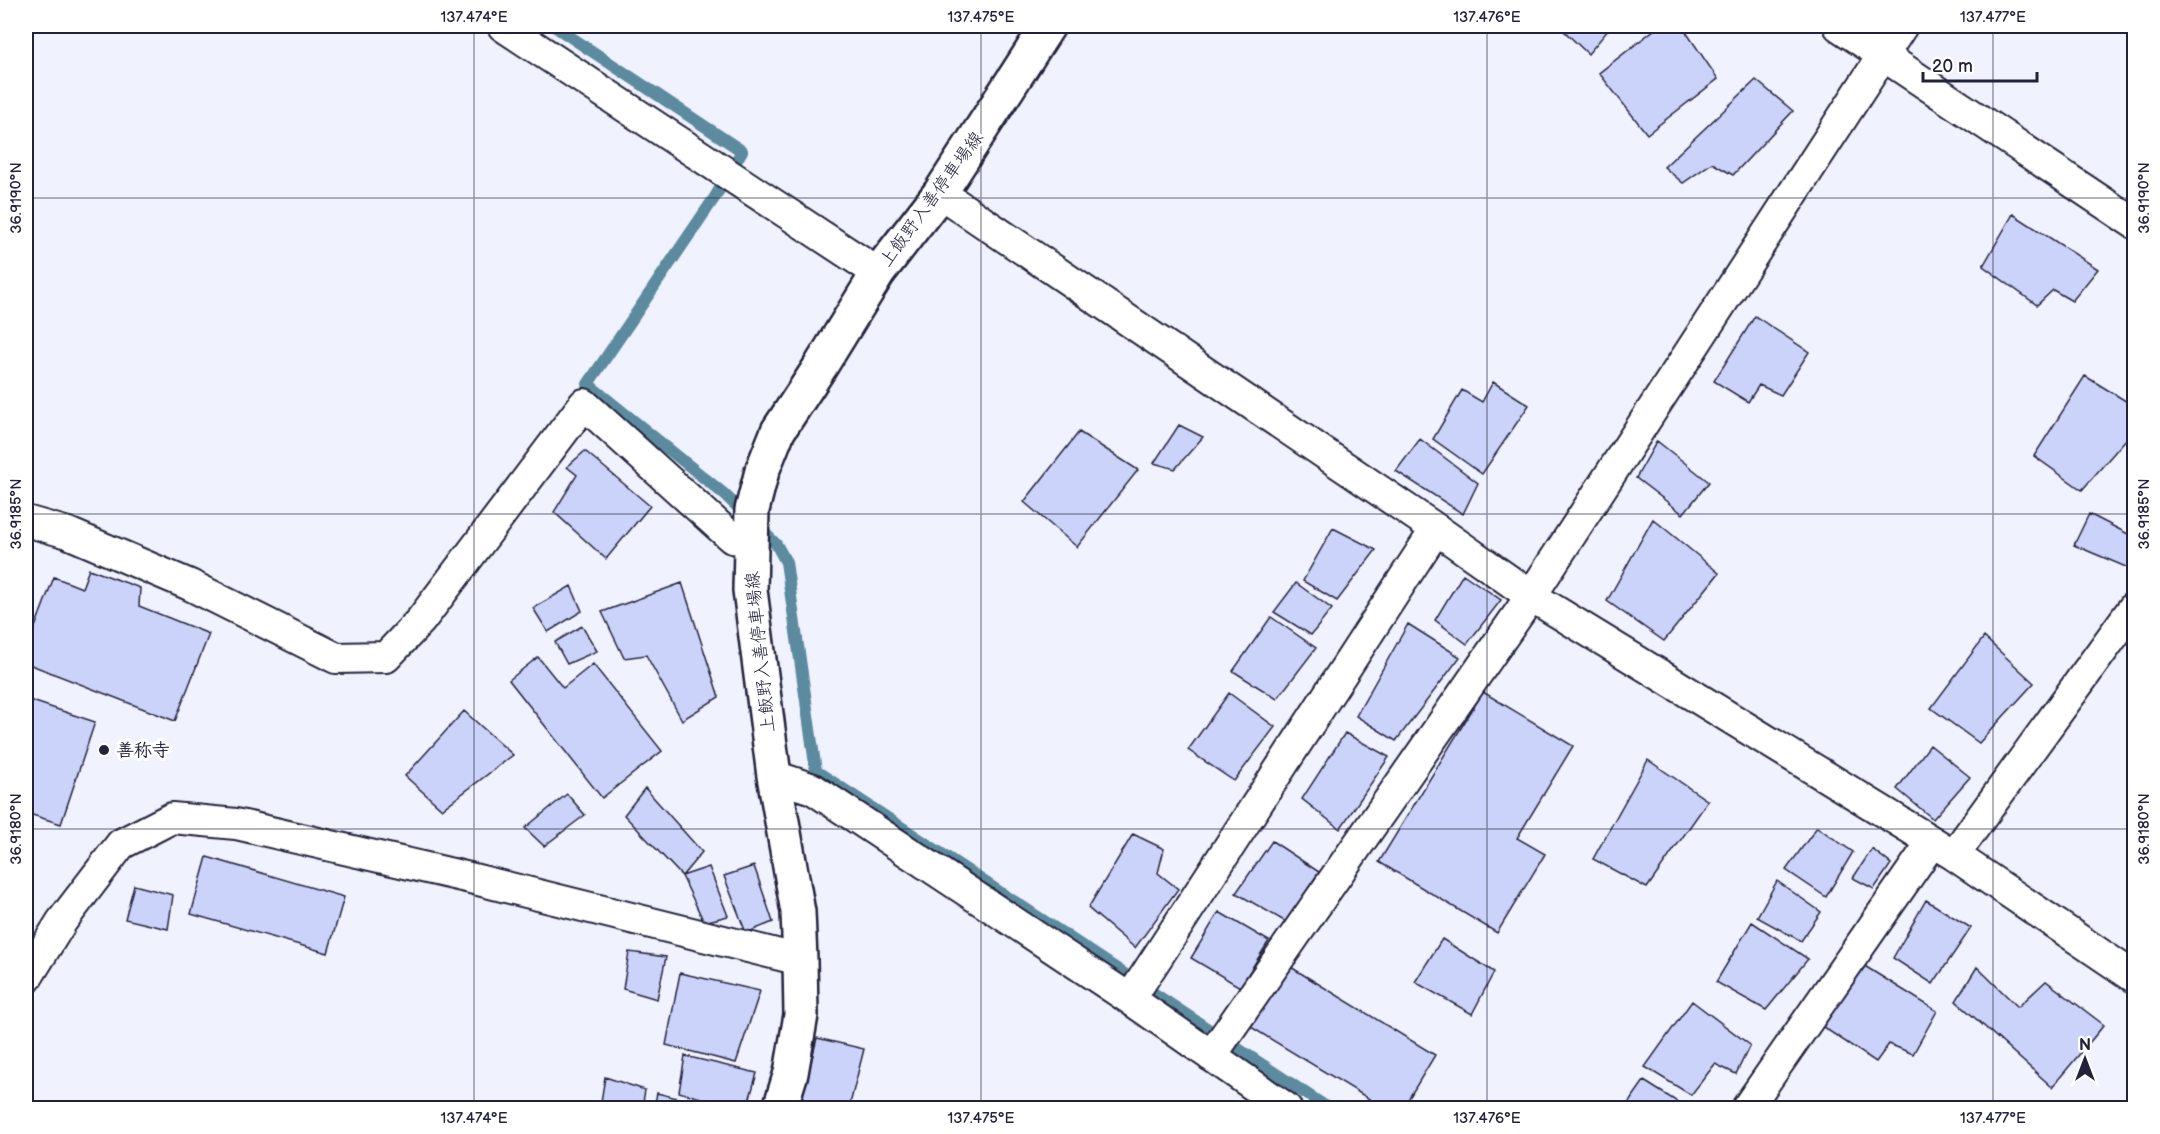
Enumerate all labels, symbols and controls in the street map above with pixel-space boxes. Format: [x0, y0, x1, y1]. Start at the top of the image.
text: 137.474°E [440, 8, 508, 27]
text: 137.475°E [947, 8, 1015, 27]
text: 137.476°E [1453, 8, 1521, 27]
text: 137.477°E [1960, 8, 2026, 27]
scale bar [1923, 45, 2037, 83]
text: 20 m [1932, 56, 1973, 77]
street label: 上飯野入善停車場線 [875, 128, 988, 271]
text: 36.9190°N [7, 162, 26, 234]
text: 36.9190°N [2135, 162, 2154, 234]
text: 36.9185°N [7, 478, 26, 550]
text: 36.9185°N [2135, 478, 2154, 550]
street label: 上飯野入善停車場線 [742, 570, 779, 734]
place label: 善称寺 [116, 740, 170, 761]
marker: 善称寺 [97, 743, 111, 757]
text: 36.9180°N [7, 793, 26, 865]
text: 36.9180°N [2135, 793, 2154, 865]
north arrow [2055, 1029, 2115, 1089]
text: N [2079, 1036, 2091, 1055]
text: 137.474°E [440, 1109, 508, 1128]
text: 137.475°E [947, 1109, 1015, 1128]
text: 137.476°E [1453, 1109, 1521, 1128]
text: 137.477°E [1960, 1109, 2026, 1128]

